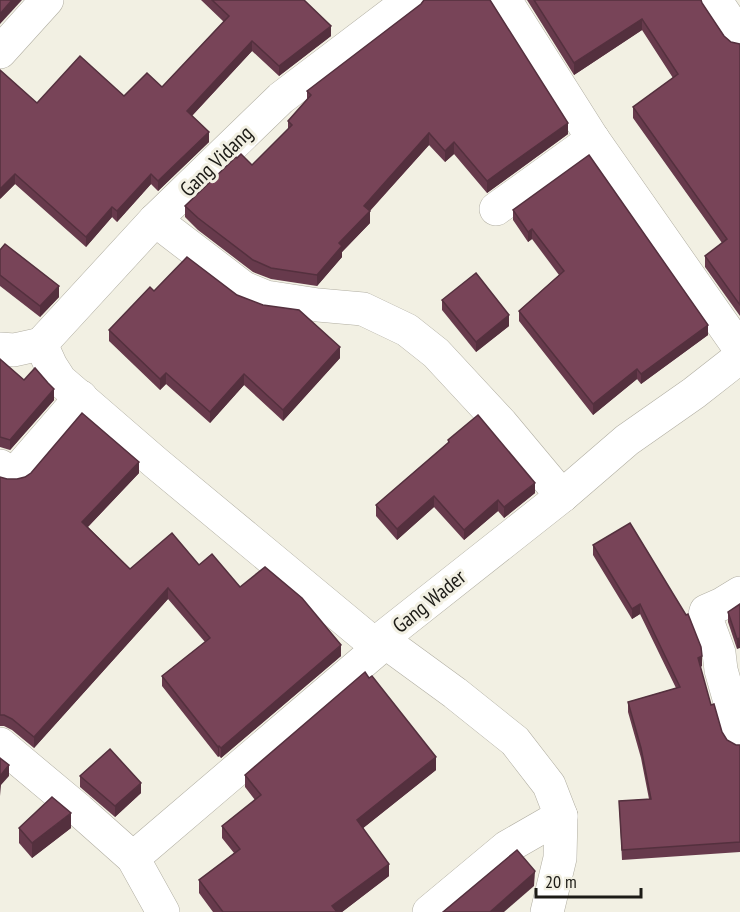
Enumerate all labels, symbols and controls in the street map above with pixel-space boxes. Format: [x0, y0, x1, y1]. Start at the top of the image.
street label: Gang Vidang [174, 120, 258, 202]
street label: Gang Wader [387, 563, 471, 639]
scale bar [536, 861, 641, 899]
text: 20 m [545, 870, 577, 893]

